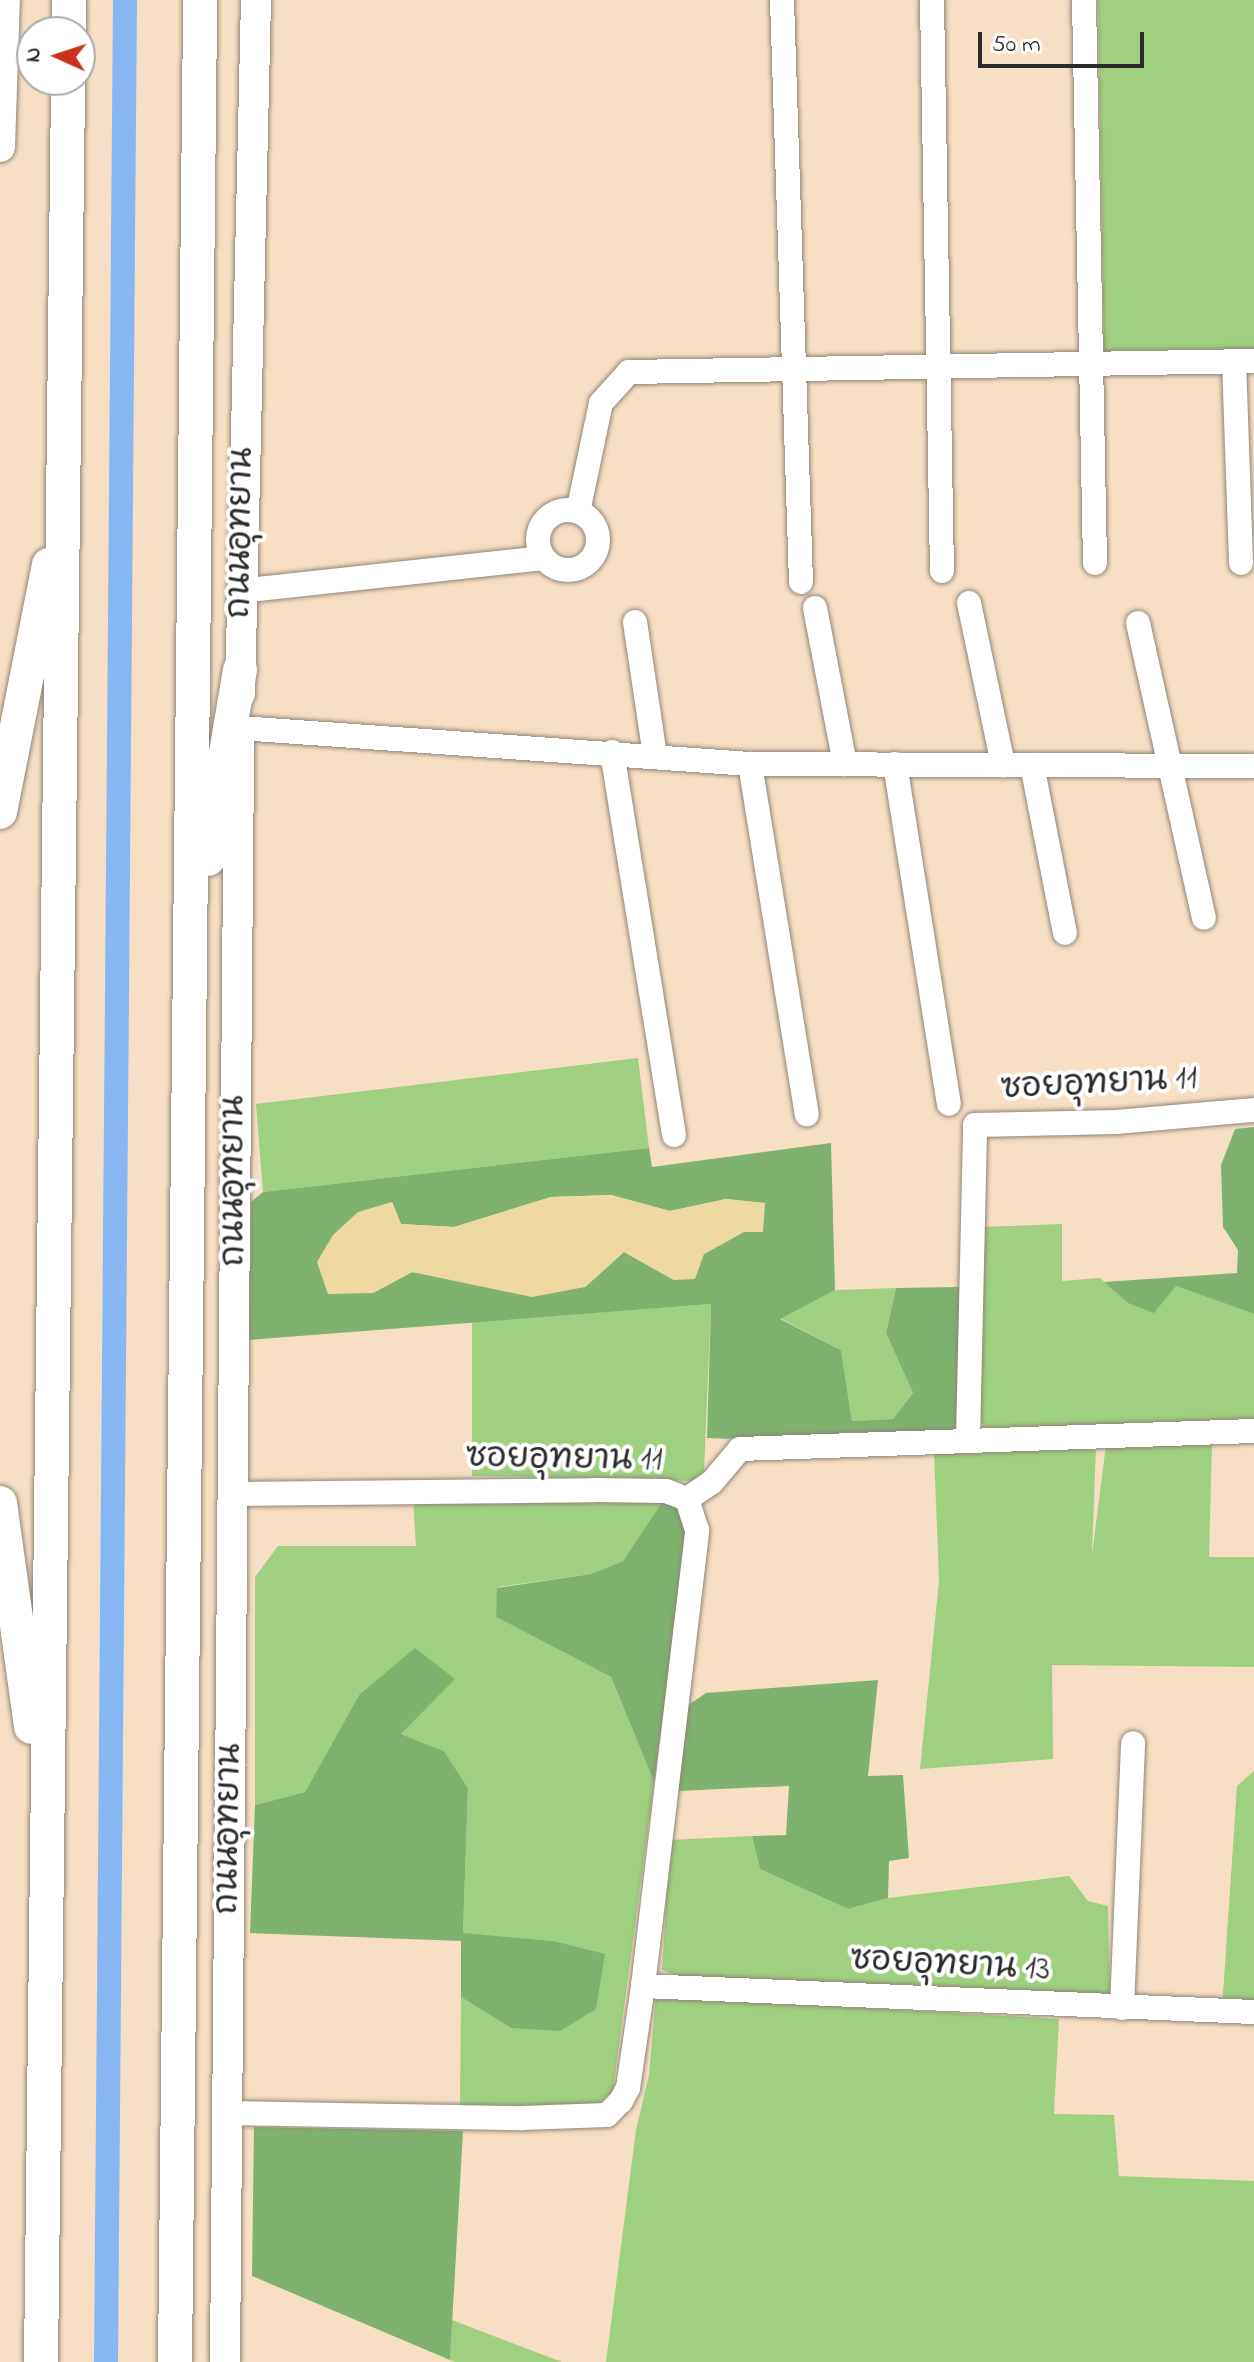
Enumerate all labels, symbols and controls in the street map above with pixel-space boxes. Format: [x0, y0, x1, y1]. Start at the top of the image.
north arrow [16, 16, 96, 96]
scale bar [982, 16, 1148, 66]
text: 50 m [992, 28, 1041, 63]
text: N [18, 47, 50, 63]
street label: ถนนอุทยาน [220, 447, 264, 619]
street label: ซอยอุทยาน 11 [1000, 1059, 1198, 1111]
street label: ถนนอุทยาน [215, 1095, 255, 1267]
street label: ซอยอุทยาน 11 [465, 1438, 663, 1482]
street label: ถนนอุทยาน [208, 1743, 252, 1915]
street label: ซอยอุทยาน 13 [849, 1940, 1051, 1992]

